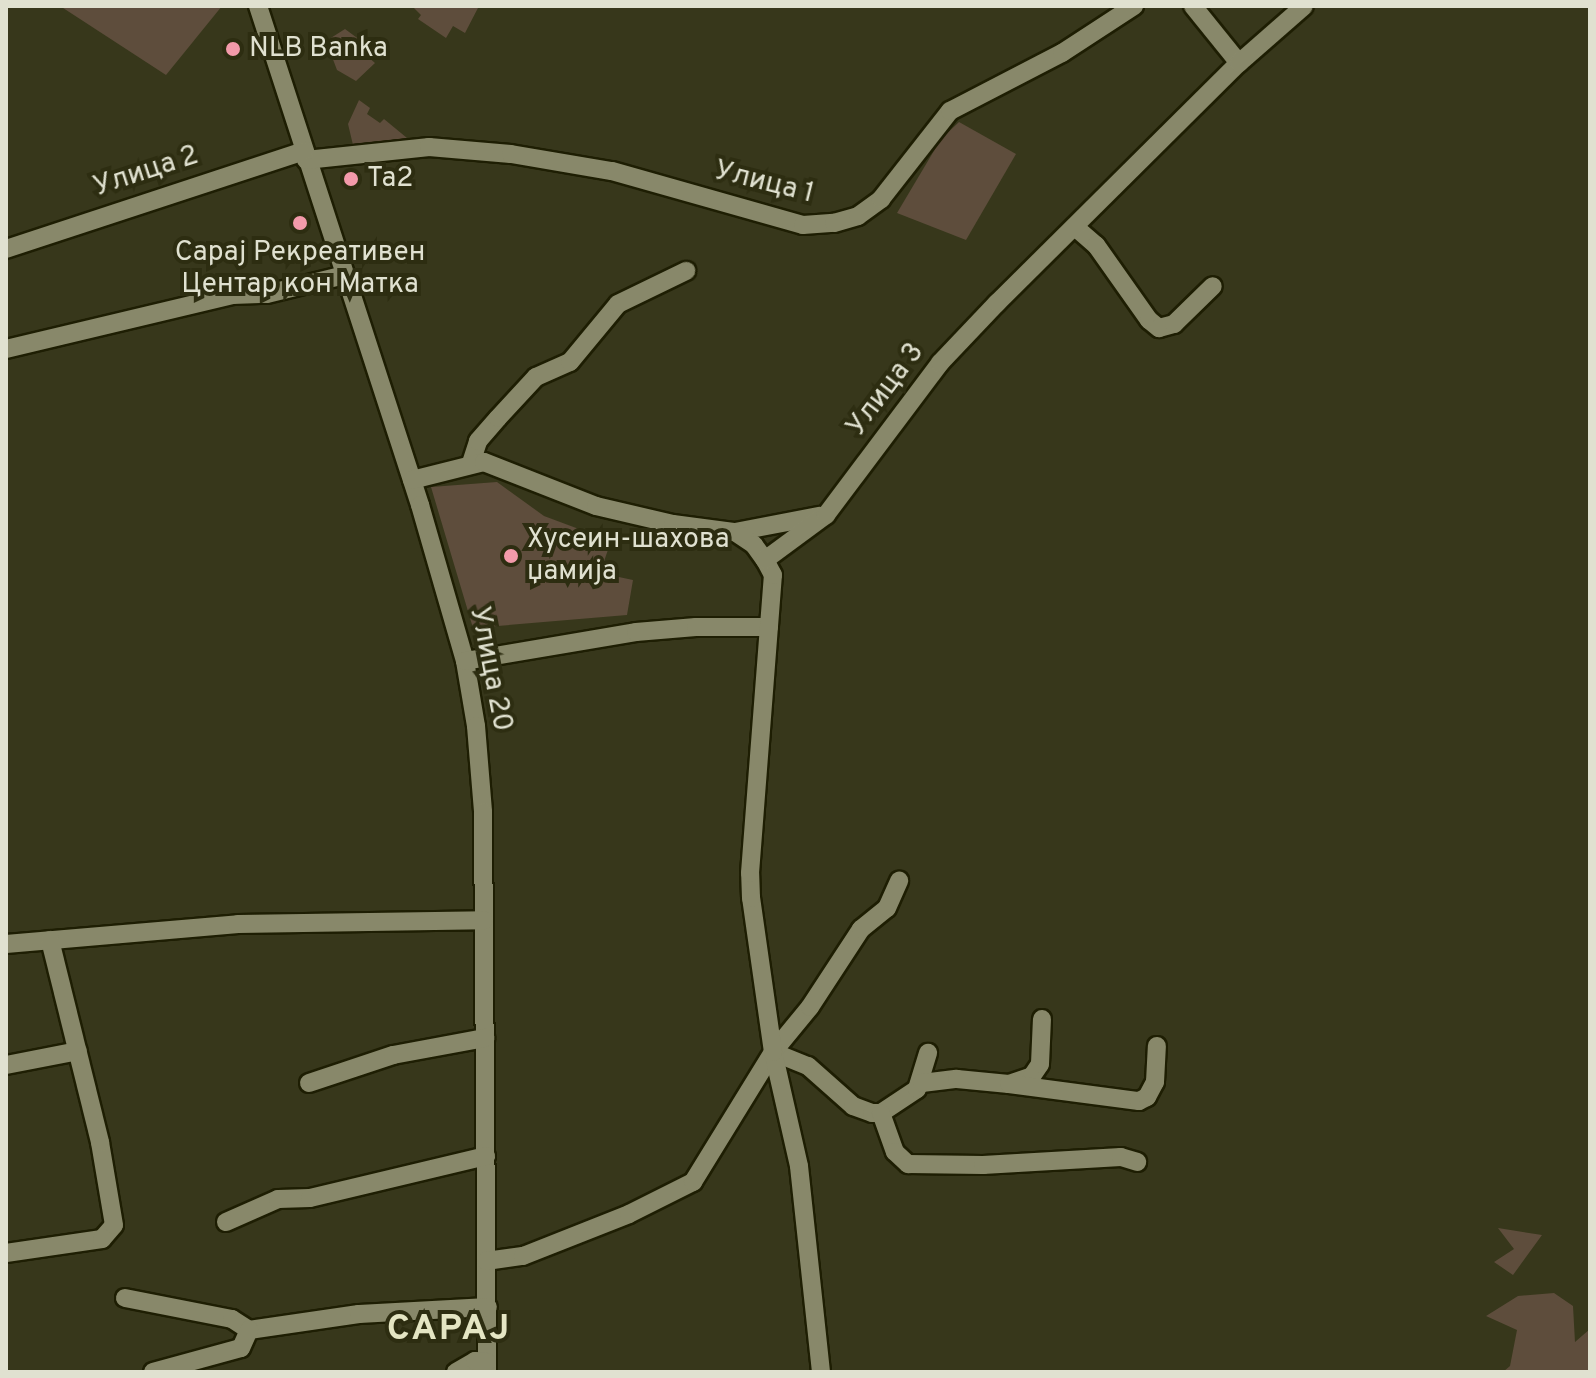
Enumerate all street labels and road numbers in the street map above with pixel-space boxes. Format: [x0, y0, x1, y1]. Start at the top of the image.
street label: Улица 2 [89, 139, 203, 205]
street label: Улица 1 [711, 154, 817, 212]
street label: Улица 3 [840, 337, 932, 443]
street label: Улица 20 [461, 604, 519, 734]

